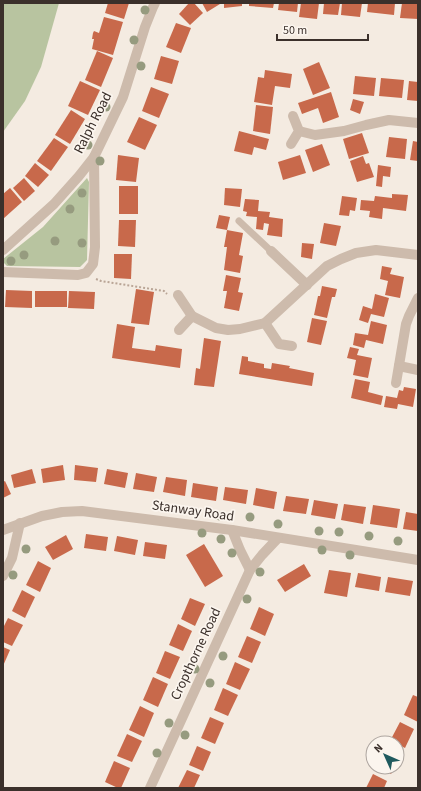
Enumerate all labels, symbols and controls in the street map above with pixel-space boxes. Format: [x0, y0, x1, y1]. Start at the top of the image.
scale bar [277, 16, 368, 42]
text: 50 m [283, 22, 307, 39]
street label: Ralph Road [69, 89, 117, 157]
street label: Stanway Road [151, 495, 235, 527]
street label: Cropthorne Road [166, 604, 226, 704]
north arrow [365, 735, 405, 775]
text: N [370, 740, 386, 756]

